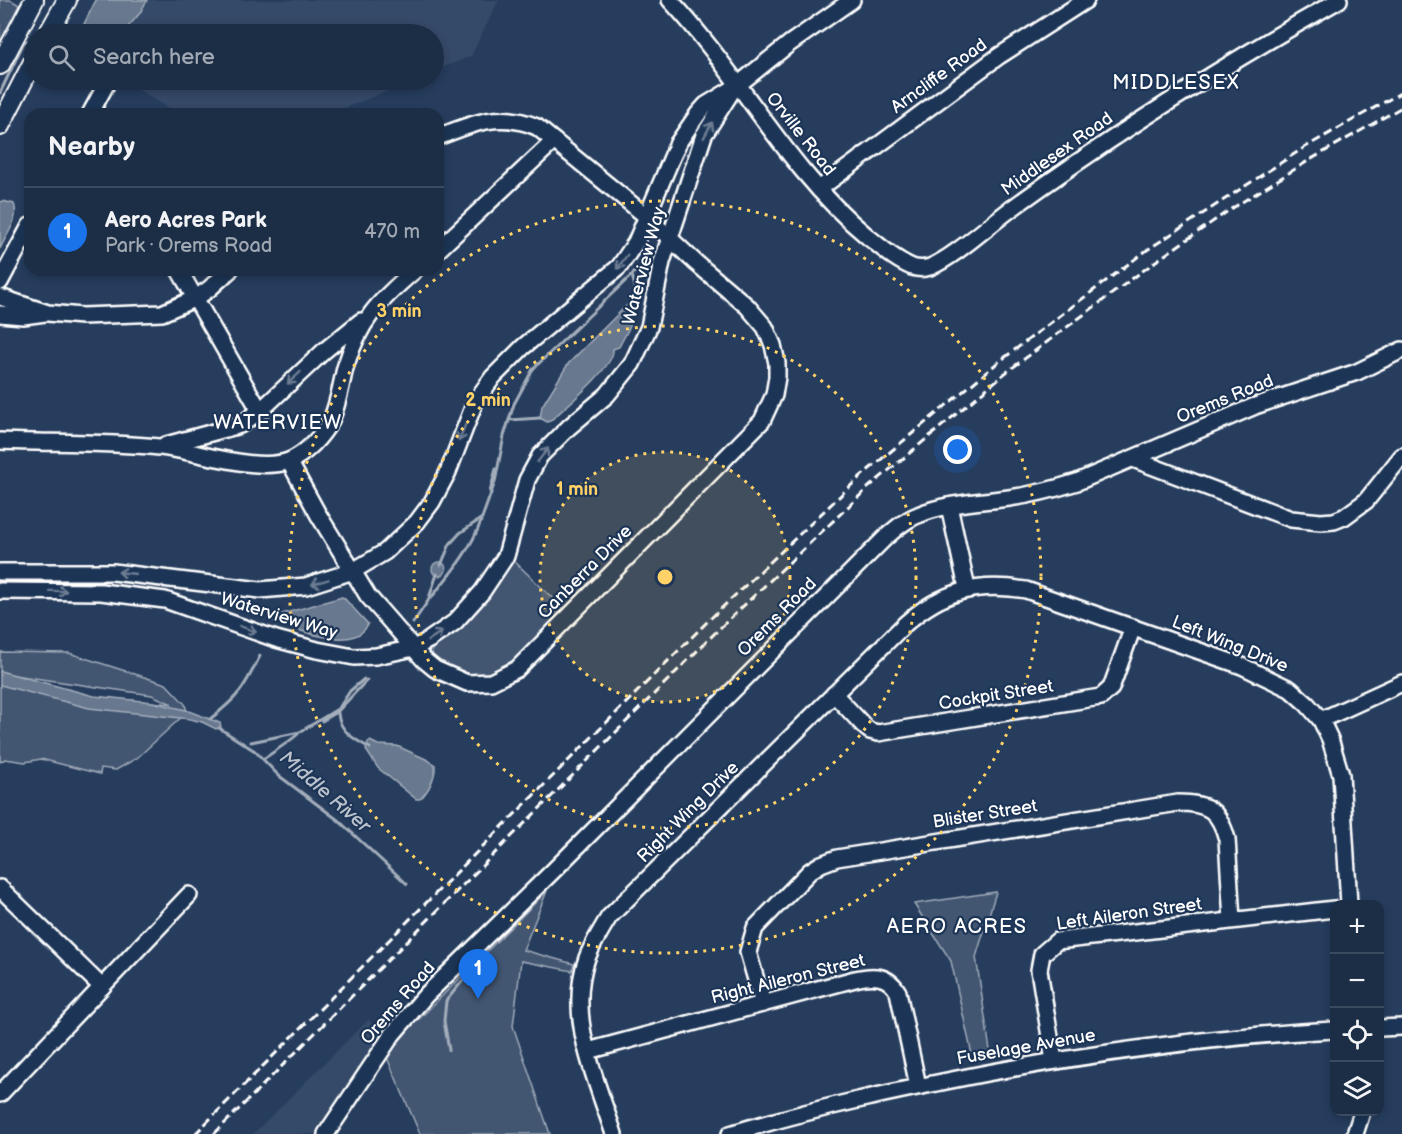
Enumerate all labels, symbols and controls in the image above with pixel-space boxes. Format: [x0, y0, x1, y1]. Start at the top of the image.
search box [24, 24, 444, 90]
street label: Arncliffe Road [887, 34, 991, 118]
icon: search [45, 41, 78, 74]
text: Search here [93, 44, 215, 71]
district label: MIDDLESEX [1112, 71, 1240, 95]
street label: Orville Road [762, 88, 840, 180]
street label: Middlesex Road [997, 108, 1117, 200]
one-way arrow [702, 122, 714, 139]
text: Nearby [48, 132, 135, 163]
street label: Waterview Way [618, 204, 670, 327]
text: Aero Acres Park [105, 207, 267, 234]
text: 1 [63, 220, 72, 244]
text: 470 m [364, 220, 420, 244]
text: Park · Orems Road [105, 234, 272, 258]
one-way arrow [615, 254, 628, 270]
text: 3 min [376, 301, 422, 322]
street label: Orems Road [1173, 370, 1277, 428]
one-way arrow [287, 371, 302, 385]
text: 2 min [465, 390, 511, 411]
district label: WATERVIEW [213, 411, 343, 435]
one-way arrow [456, 423, 467, 442]
your location [943, 435, 972, 464]
one-way arrow [536, 448, 549, 464]
text: 1 min [556, 479, 598, 500]
street label: Canberra Drive [534, 520, 637, 623]
one-way arrow [118, 567, 138, 578]
centre of rings [655, 567, 675, 587]
street label: Orems Road [733, 573, 821, 661]
one-way arrow [311, 577, 330, 588]
one-way arrow [48, 586, 68, 597]
street label: Waterview Way [218, 588, 341, 644]
street label: Left Wing Drive [1169, 611, 1291, 677]
one-way arrow [238, 624, 257, 635]
one-way arrow [426, 630, 443, 642]
street label: Cockpit Street [937, 676, 1055, 714]
water label: Middle River [275, 746, 377, 839]
street label: Right Wing Drive [633, 757, 743, 867]
street label: Blister Street [931, 795, 1039, 833]
street label: Left Aileron Street [1055, 893, 1204, 935]
map controls [1330, 900, 1384, 1116]
button: + [1330, 900, 1384, 954]
district label: AERO ACRES [887, 915, 1027, 939]
pin: 1 [458, 950, 498, 999]
street label: Right Aileron Street [709, 950, 868, 1008]
button: − [1330, 954, 1384, 1008]
street label: Orems Road [356, 957, 440, 1049]
button: locate [1330, 1008, 1384, 1062]
street label: Fuselage Avenue [955, 1024, 1097, 1070]
button: layers [1330, 1062, 1384, 1116]

